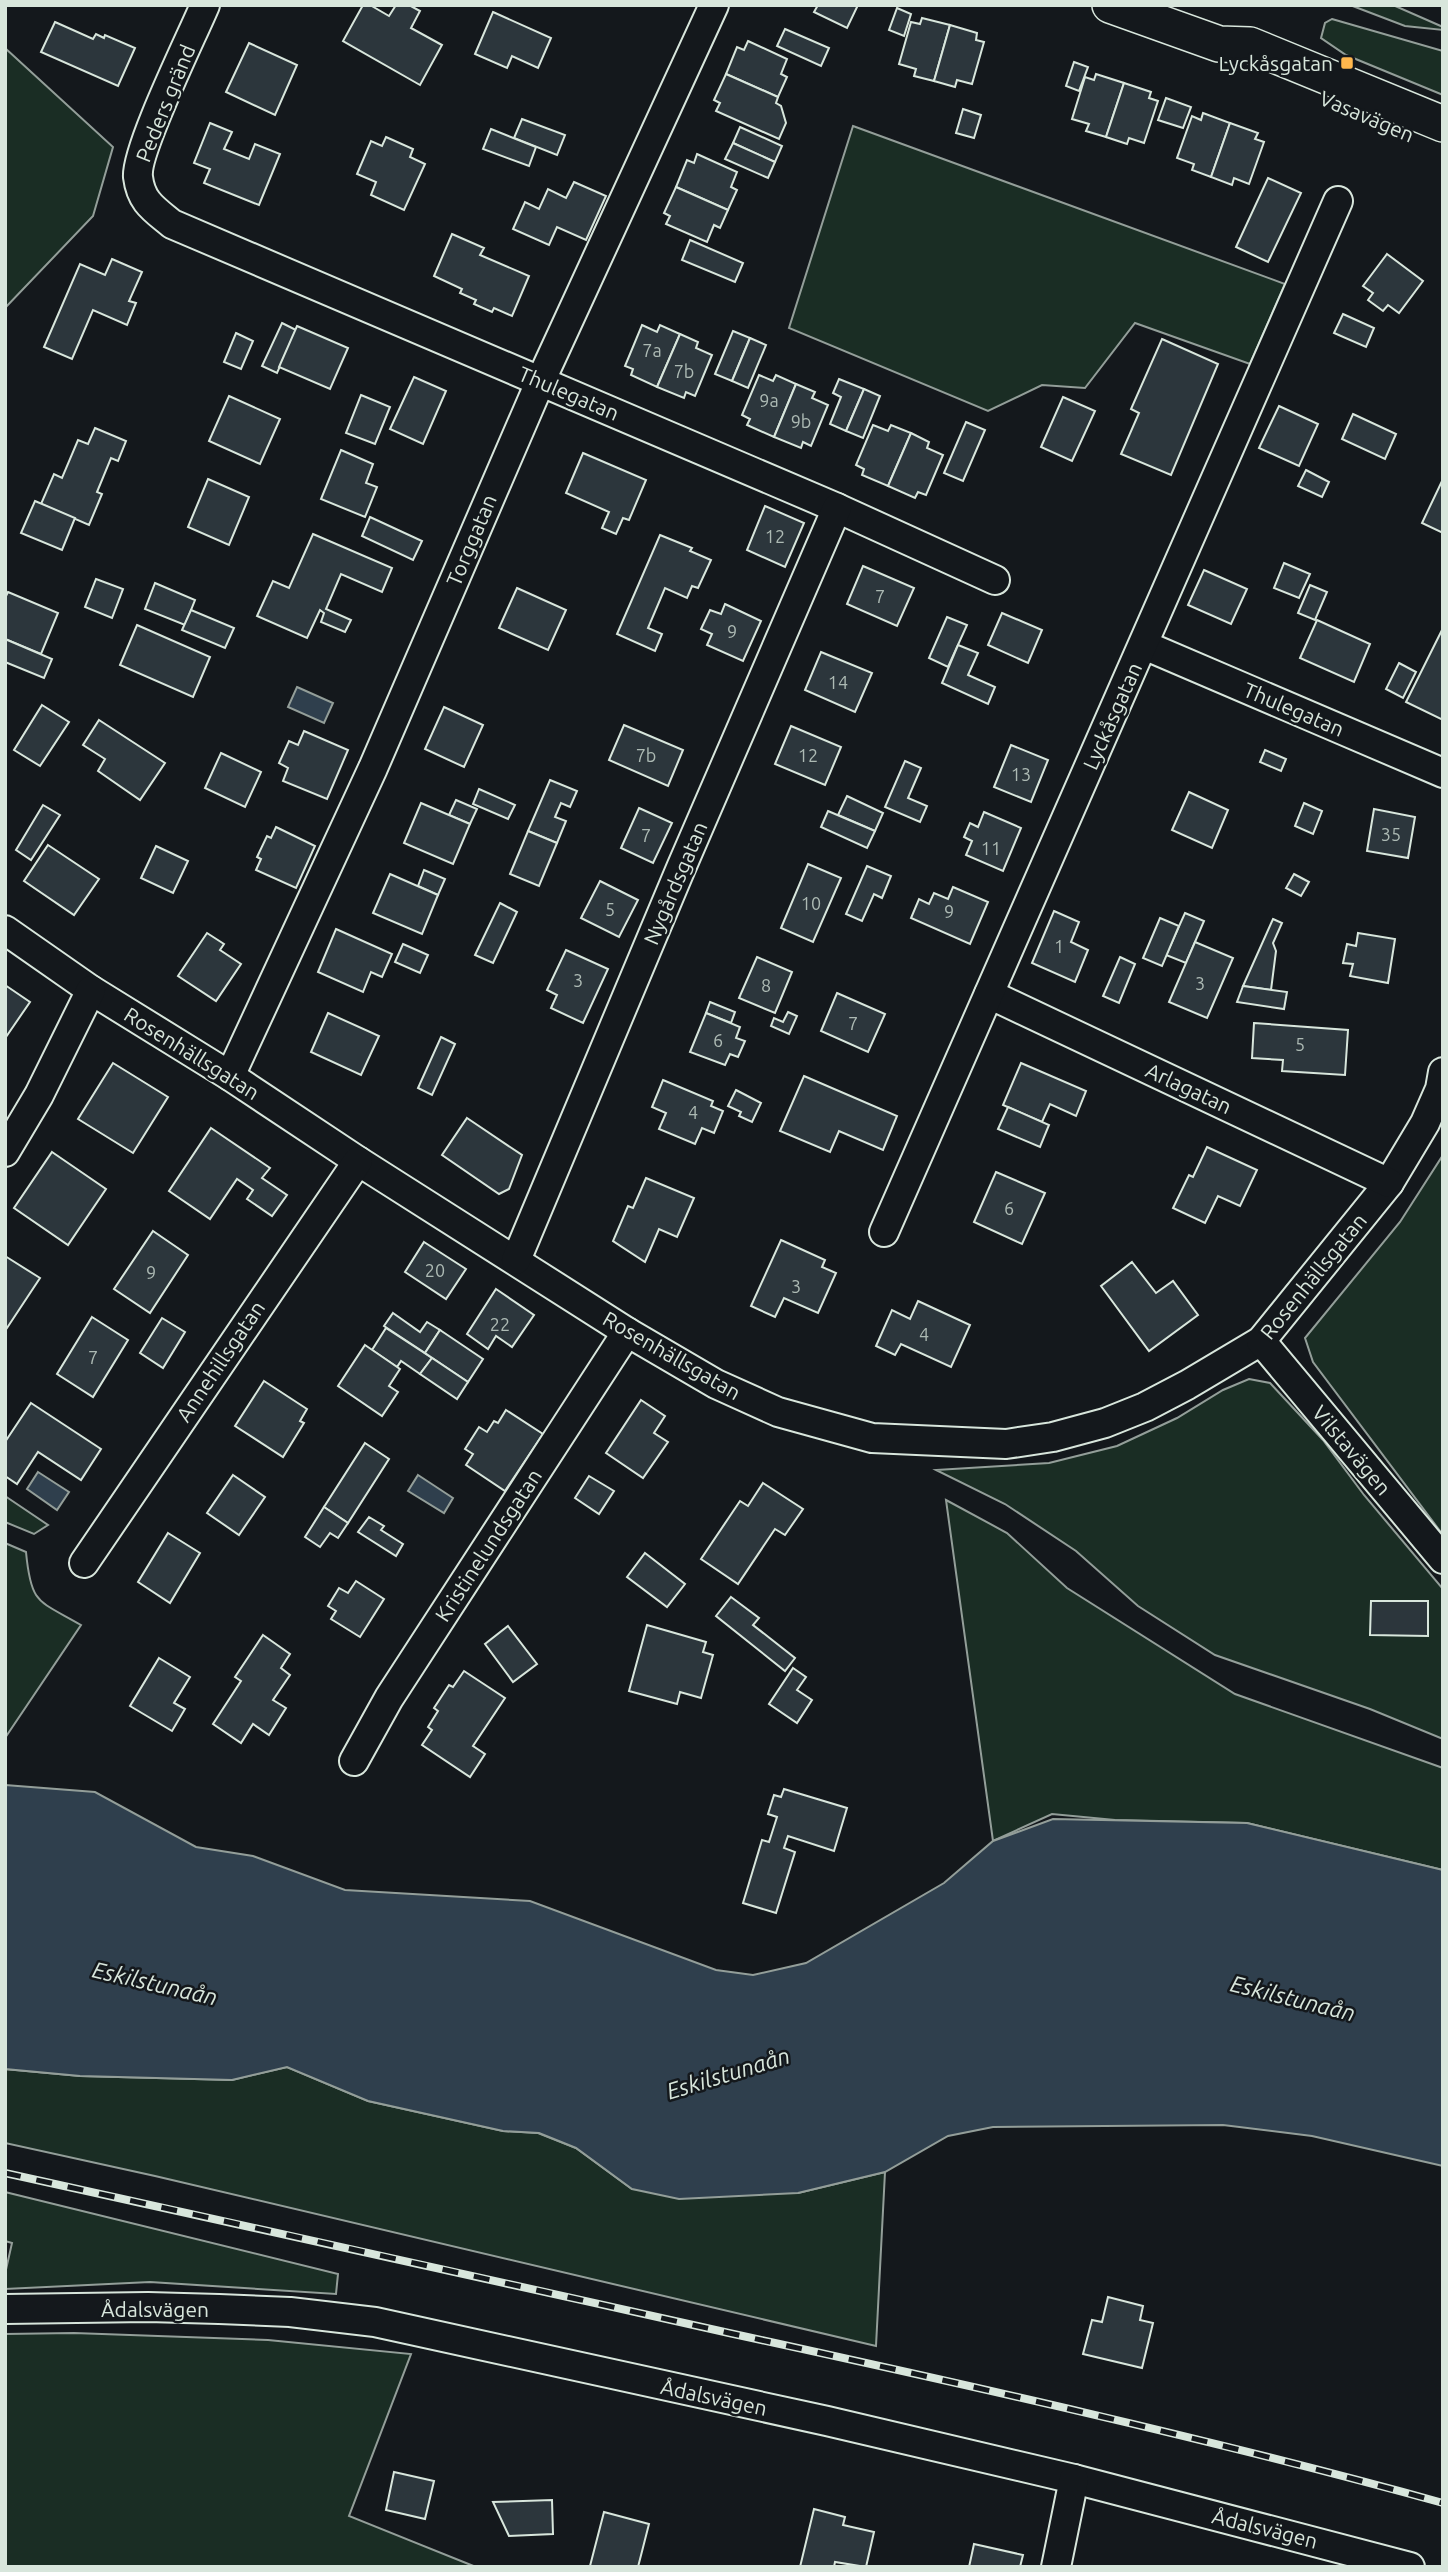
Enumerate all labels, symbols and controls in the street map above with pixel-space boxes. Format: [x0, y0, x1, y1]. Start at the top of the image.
street label: Peders gränd [131, 41, 199, 165]
place label: Lyckåsgatan [1218, 51, 1333, 75]
marker: Lyckåsgatan [1339, 55, 1355, 71]
street label: Vasavägen [1316, 85, 1418, 147]
house number: 7a [642, 340, 662, 360]
street label: Thulegatan [515, 361, 623, 425]
house number: 7b [674, 361, 694, 381]
house number: 9a [759, 390, 779, 410]
house number: 9b [791, 411, 811, 431]
street label: Torggatan [441, 491, 501, 589]
house number: 12 [765, 526, 785, 546]
house number: 7 [875, 586, 885, 606]
house number: 9 [727, 621, 737, 641]
street label: Lyckåsgatan [1078, 659, 1146, 773]
house number: 14 [828, 672, 848, 692]
street label: Thulegatan [1240, 677, 1348, 741]
house number: 7b [636, 745, 656, 765]
house number: 12 [798, 745, 818, 765]
house number: 13 [1011, 764, 1031, 784]
street label: Nygårdsgatan [638, 818, 712, 948]
house number: 35 [1381, 824, 1401, 844]
house number: 7 [641, 825, 651, 845]
house number: 11 [981, 838, 1001, 858]
house number: 10 [801, 893, 821, 913]
house number: 5 [605, 899, 615, 919]
house number: 9 [944, 901, 954, 921]
house number: 1 [1054, 936, 1064, 956]
house number: 3 [573, 970, 583, 990]
house number: 3 [1195, 973, 1205, 993]
house number: 8 [761, 975, 771, 995]
street label: Rosenhällsgatan [120, 1002, 264, 1104]
house number: 7 [848, 1013, 858, 1033]
house number: 6 [713, 1030, 723, 1050]
house number: 5 [1295, 1034, 1305, 1054]
street label: Arlagatan [1142, 1058, 1236, 1118]
house number: 4 [688, 1102, 698, 1122]
house number: 6 [1004, 1198, 1014, 1218]
street label: Rosenhällsgatan [1255, 1208, 1371, 1344]
house number: 20 [425, 1260, 445, 1280]
house number: 9 [146, 1262, 156, 1282]
house number: 3 [791, 1276, 801, 1296]
street label: Annehillsgatan [171, 1296, 269, 1426]
street label: Rosenhällsgatan [599, 1306, 745, 1404]
house number: 22 [490, 1314, 510, 1334]
house number: 4 [919, 1324, 929, 1344]
house number: 7 [88, 1347, 98, 1367]
street label: Vilstavägen [1308, 1400, 1396, 1500]
street label: Kristinelundsgatan [430, 1464, 546, 1626]
water label: Eskilstunaån [90, 1956, 220, 2010]
water label: Eskilstunaån [1228, 1970, 1358, 2026]
water label: Eskilstunaån [663, 2042, 793, 2104]
street label: Ådalsvägen [101, 2297, 209, 2321]
street label: Ådalsvägen [659, 2374, 769, 2420]
street label: Ådalsvägen [1210, 2503, 1320, 2553]

